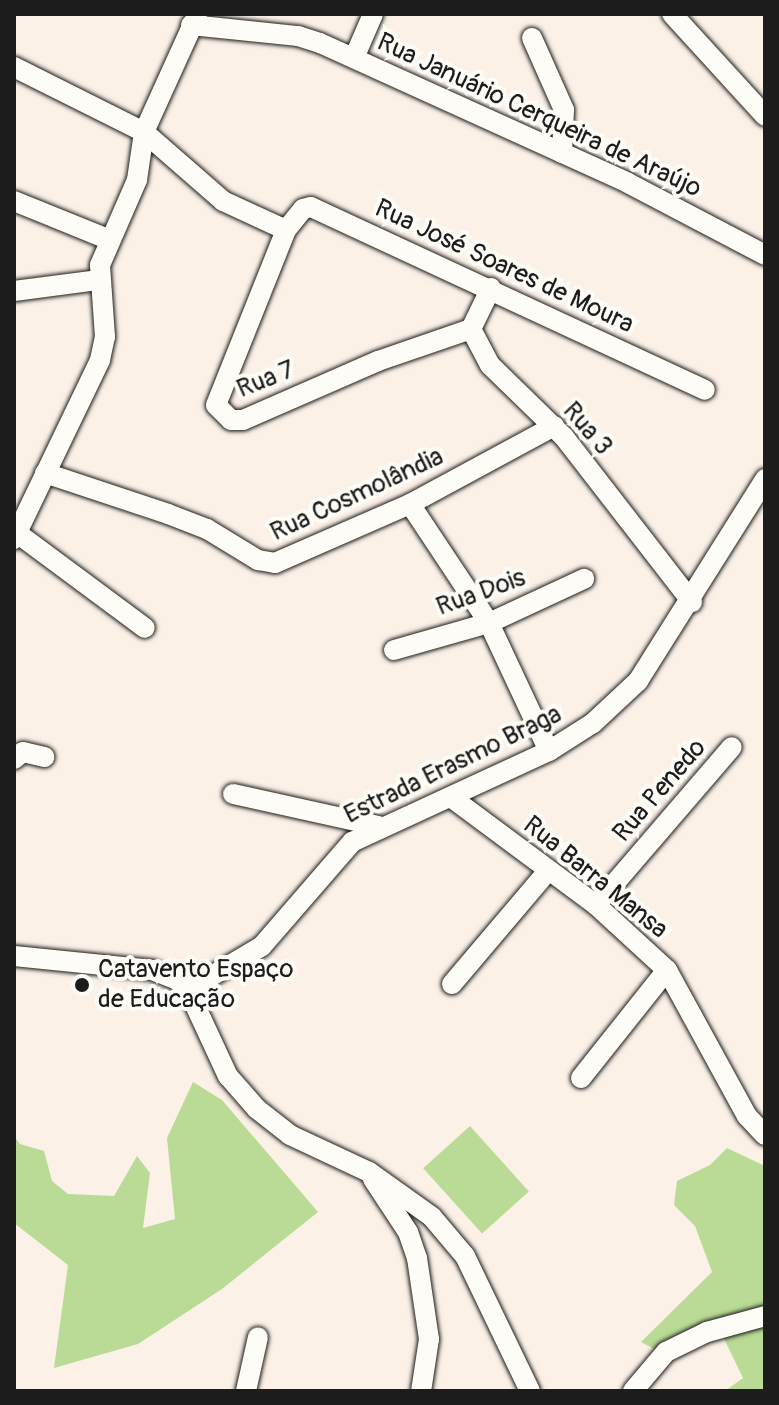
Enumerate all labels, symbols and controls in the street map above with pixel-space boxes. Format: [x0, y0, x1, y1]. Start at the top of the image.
street label: Rua Januário Cerqueira de Araújo [372, 27, 706, 205]
street label: Rua José Soares de Moura [370, 193, 638, 341]
street label: Rua 7 [233, 354, 299, 406]
street label: Rua 3 [555, 396, 619, 462]
street label: Rua Cosmolândia [266, 441, 448, 549]
street label: Rua Dois [432, 563, 530, 623]
street label: Estrada Erasmo Braga [339, 699, 567, 831]
street label: Rua Penedo [607, 733, 713, 849]
street label: Rua Barra Mansa [516, 810, 674, 946]
place label: Catavento Espaço de Educação [98, 954, 293, 1016]
marker: Catavento Espaço de Educação [73, 976, 91, 994]

